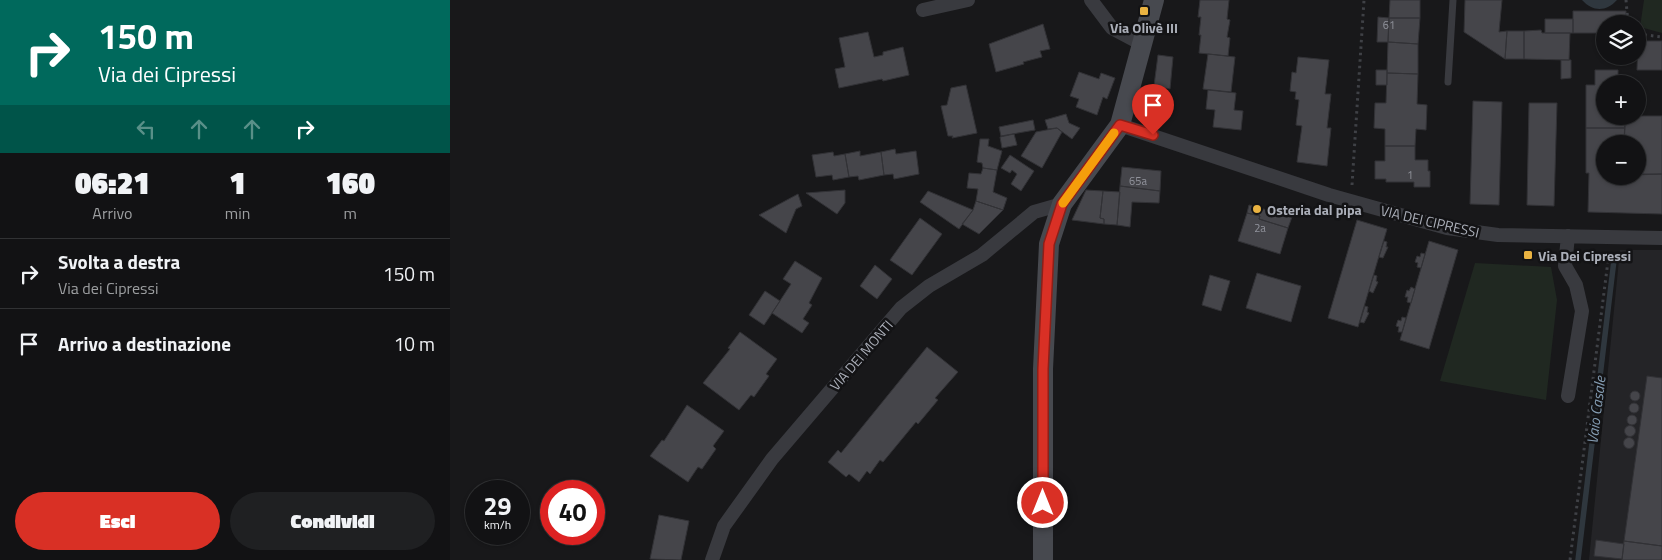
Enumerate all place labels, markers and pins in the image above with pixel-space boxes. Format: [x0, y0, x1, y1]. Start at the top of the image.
marker: Via Olivè III [1138, 5, 1150, 17]
place label: Via Olivè III [1110, 17, 1178, 38]
pin [1132, 84, 1174, 135]
place label: Osteria dal pipa [1267, 199, 1362, 220]
marker: Osteria dal pipa [1251, 203, 1263, 215]
place label: Via Dei Cipressi [1538, 245, 1631, 266]
marker: Via Dei Cipressi [1522, 249, 1534, 261]

